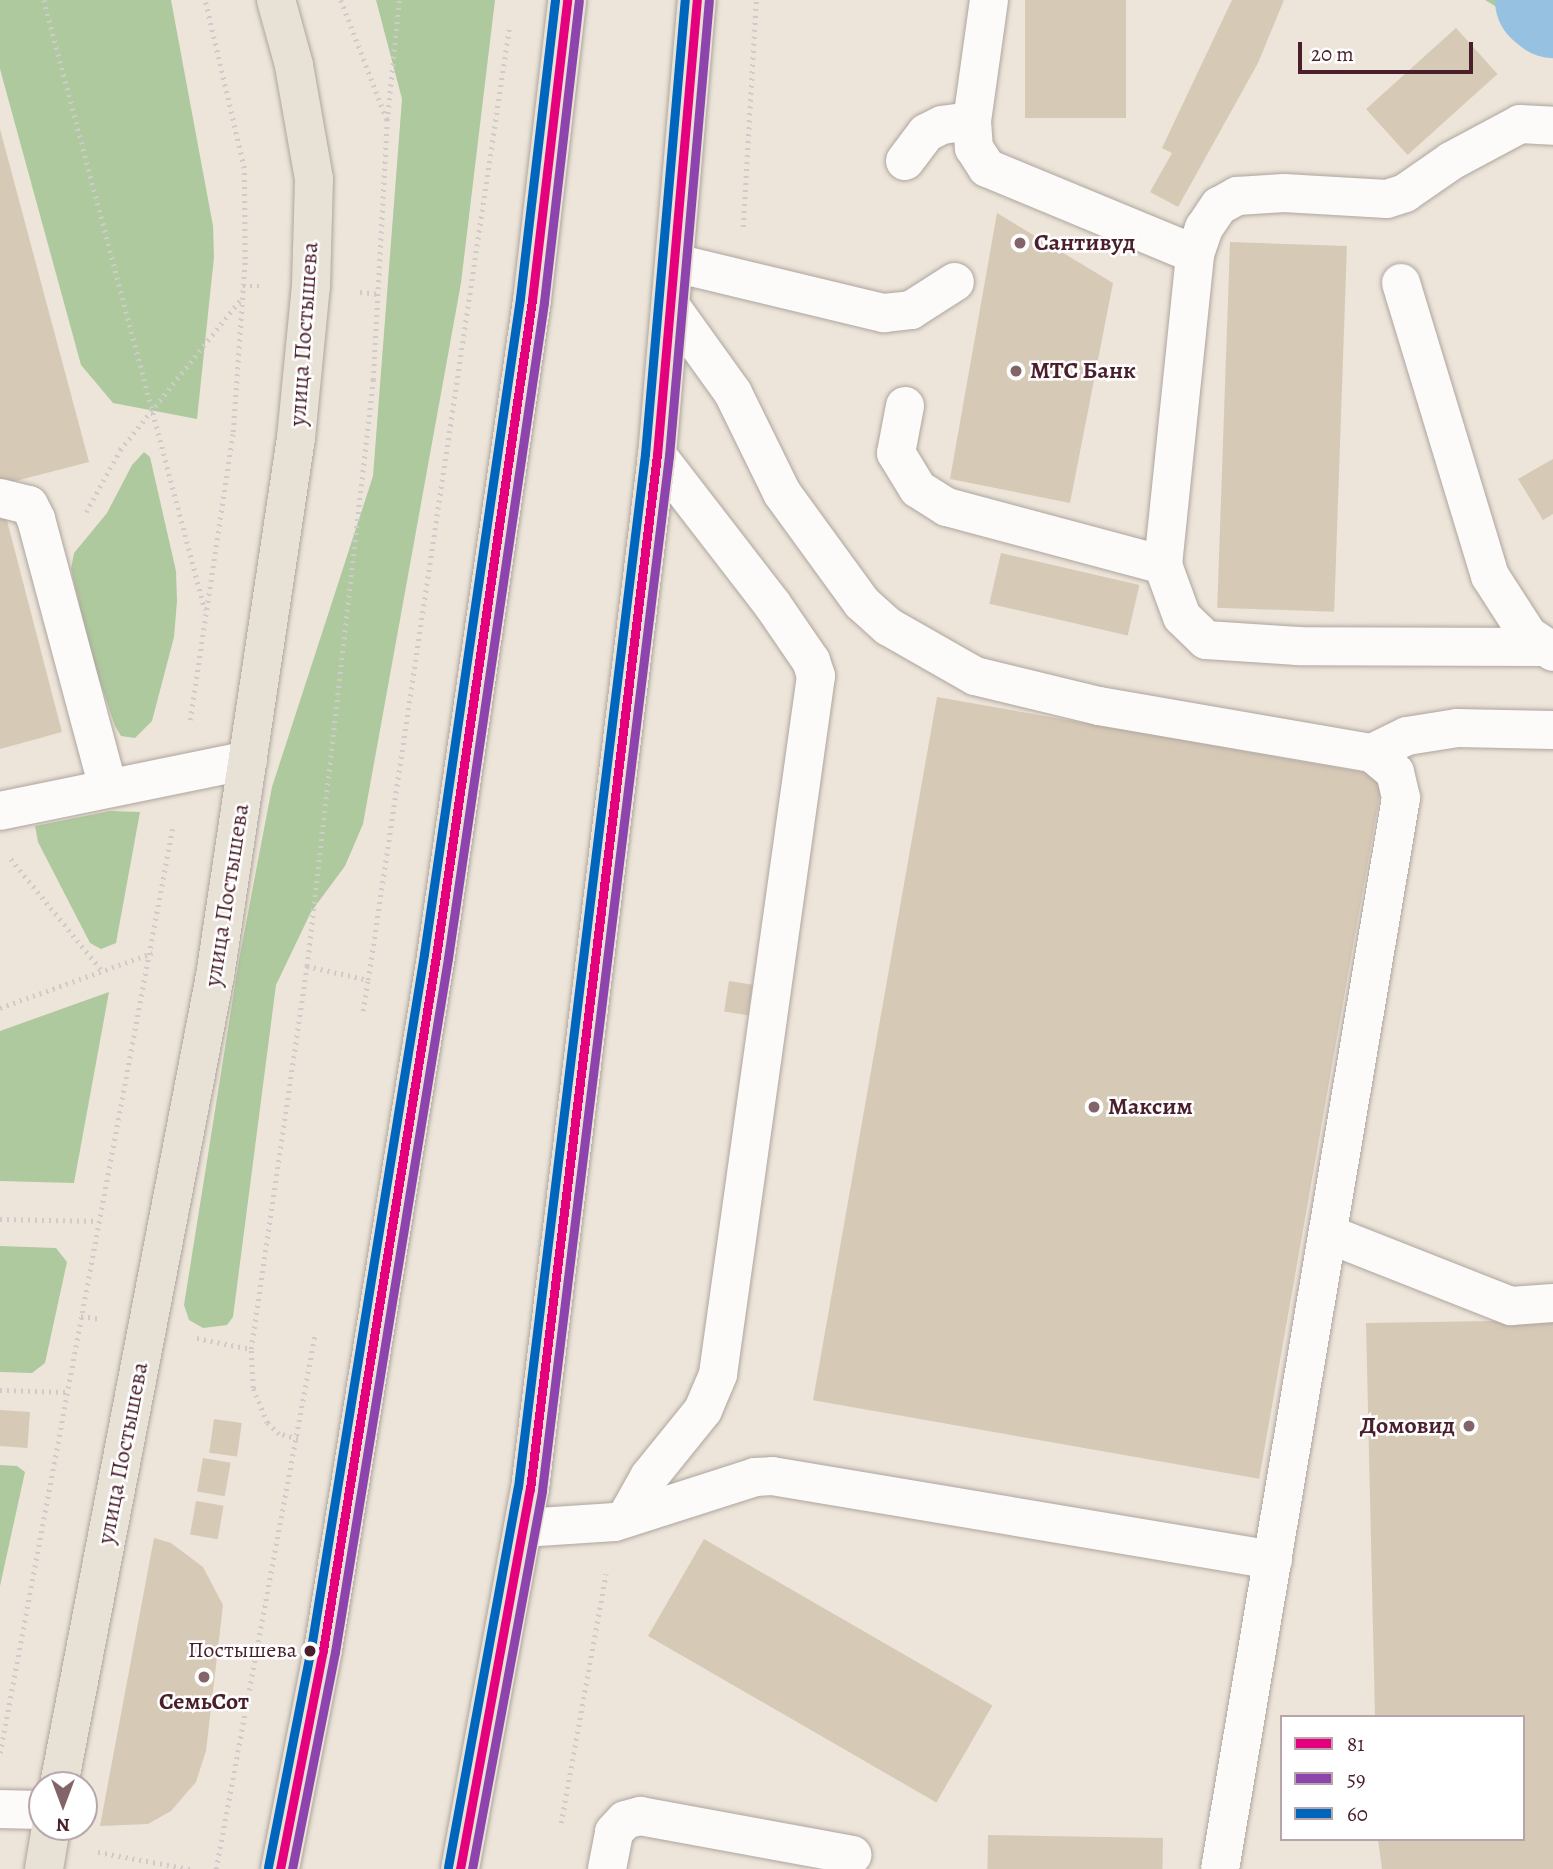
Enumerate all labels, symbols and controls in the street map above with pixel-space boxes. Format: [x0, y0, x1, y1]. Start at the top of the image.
scale bar [1301, 28, 1476, 72]
text: 20 m [1311, 40, 1354, 68]
place label: Сантивуд [1034, 229, 1135, 257]
marker: Сантивуд [1012, 235, 1028, 251]
street label: улица Постышева [283, 241, 325, 427]
place label: МТС Банк [1030, 357, 1136, 385]
marker: МТС Банк [1008, 363, 1024, 379]
street label: улица Постышева [198, 801, 256, 989]
place label: Максим [1108, 1093, 1193, 1121]
marker: Максим [1086, 1099, 1102, 1115]
street label: улица Постышева [91, 1360, 155, 1546]
place label: Домовид [1360, 1412, 1455, 1440]
marker: Домовид [1461, 1418, 1477, 1434]
place label: Постышева [188, 1638, 297, 1664]
marker: Постышева [303, 1644, 317, 1658]
marker: СемьСот [196, 1669, 212, 1685]
place label: СемьСот [159, 1688, 249, 1716]
legend [1280, 1715, 1525, 1841]
text: 81 [1347, 1730, 1364, 1758]
text: 59 [1347, 1765, 1366, 1793]
north arrow [28, 1771, 98, 1841]
text: 60 [1347, 1800, 1368, 1828]
text: N [56, 1812, 70, 1838]

